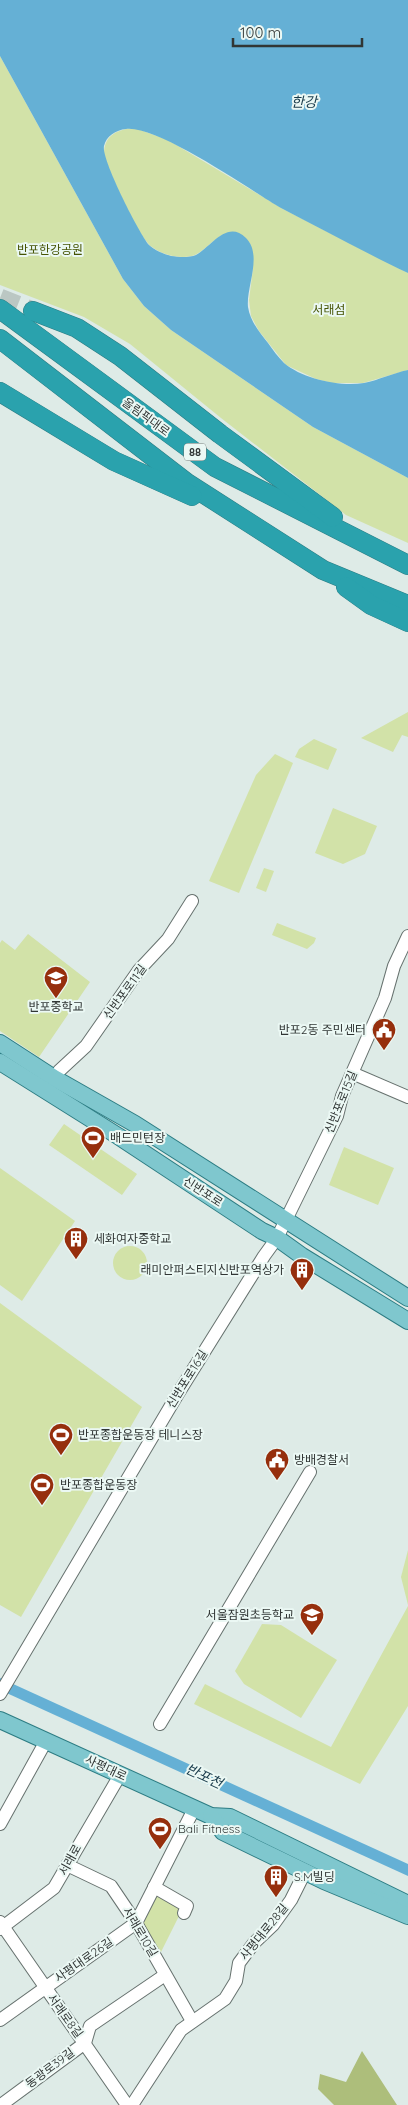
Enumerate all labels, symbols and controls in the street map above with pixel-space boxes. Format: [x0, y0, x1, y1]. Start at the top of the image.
scale bar [233, 15, 362, 47]
text: 100 m [240, 23, 281, 42]
water label: 한강 [291, 93, 319, 111]
park label: 반포한강공원 [17, 242, 83, 257]
park label: 서래섬 [312, 302, 346, 317]
street label: 올림픽대로 [120, 394, 173, 439]
road number: 88 [184, 444, 206, 461]
street label: 신반포로11길 [100, 961, 149, 1022]
school or university icon: 반포중학교 [43, 965, 69, 999]
place label: 반포중학교 [28, 999, 84, 1014]
public building icon: 반포2동 주민센터 [371, 1017, 397, 1051]
place label: 반포2동 주민센터 [279, 1022, 366, 1037]
street label: 신반포로15길 [321, 1068, 360, 1135]
sports icon: 배드민턴장 [80, 1125, 106, 1159]
place label: 배드민턴장 [110, 1130, 165, 1145]
street label: 신반포로 [181, 1173, 226, 1210]
building icon: 세화여자중학교 [63, 1226, 89, 1260]
place label: 세화여자중학교 [94, 1231, 171, 1246]
building icon: 래미안퍼스티지신반포역상가 [289, 1257, 315, 1291]
place label: 래미안퍼스티지신반포역상가 [140, 1262, 284, 1277]
street label: 신반포로16길 [163, 1347, 210, 1411]
sports icon: 반포종합운동장 테니스장 [48, 1422, 74, 1456]
place label: 반포종합운동장 테니스장 [78, 1427, 203, 1442]
public building icon: 방배경찰서 [264, 1447, 290, 1481]
place label: 방배경찰서 [294, 1452, 349, 1467]
sports icon: 반포종합운동장 [29, 1472, 55, 1506]
place label: 반포종합운동장 [60, 1477, 137, 1492]
school or university icon: 서울잠원초등학교 [299, 1602, 325, 1636]
place label: 서울잠원초등학교 [206, 1607, 294, 1622]
street label: 사평대로 [83, 1751, 129, 1784]
water label: 반포천 [183, 1760, 226, 1793]
sports icon: Bali Fitness [147, 1816, 173, 1850]
place label: Bali Fitness [178, 1821, 240, 1836]
street label: 서래로 [55, 1842, 84, 1878]
building icon: S.M빌딩 [263, 1864, 289, 1898]
place label: S.M빌딩 [294, 1869, 335, 1884]
street label: 사평대로28길 [236, 1900, 291, 1963]
street label: 서래로10길 [120, 1904, 161, 1959]
street label: 사평대로26길 [51, 1934, 116, 1985]
street label: 서래로8길 [44, 1991, 86, 2041]
street label: 동광로39길 [22, 2044, 77, 2091]

